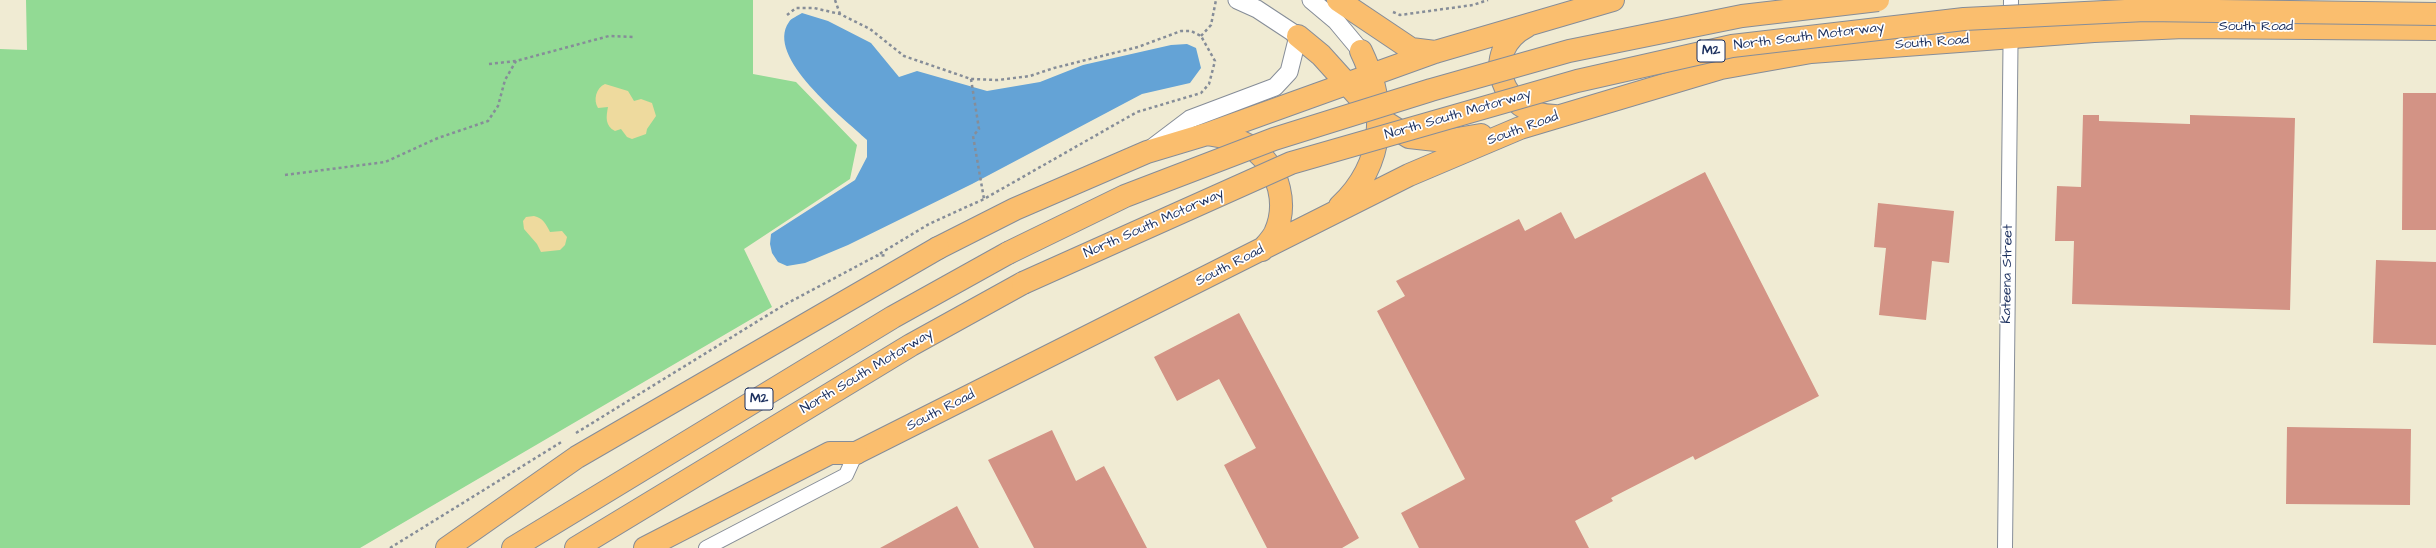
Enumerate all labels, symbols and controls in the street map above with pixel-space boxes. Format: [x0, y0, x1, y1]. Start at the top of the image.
street label: North South Motorway [1733, 19, 1885, 55]
street label: South Road [2219, 19, 2293, 35]
street label: South Road [1894, 32, 1970, 54]
road number: M2 [1697, 40, 1725, 62]
street label: North South Motorway [1383, 86, 1533, 144]
street label: South Road [1485, 108, 1561, 150]
street label: North South Motorway [1081, 185, 1227, 263]
street label: Kateena Street [1999, 224, 2017, 324]
street label: South Road [1193, 242, 1267, 290]
street label: North South Motorway [798, 326, 936, 418]
street label: South Road [904, 387, 978, 435]
road number: M2 [745, 388, 773, 410]

